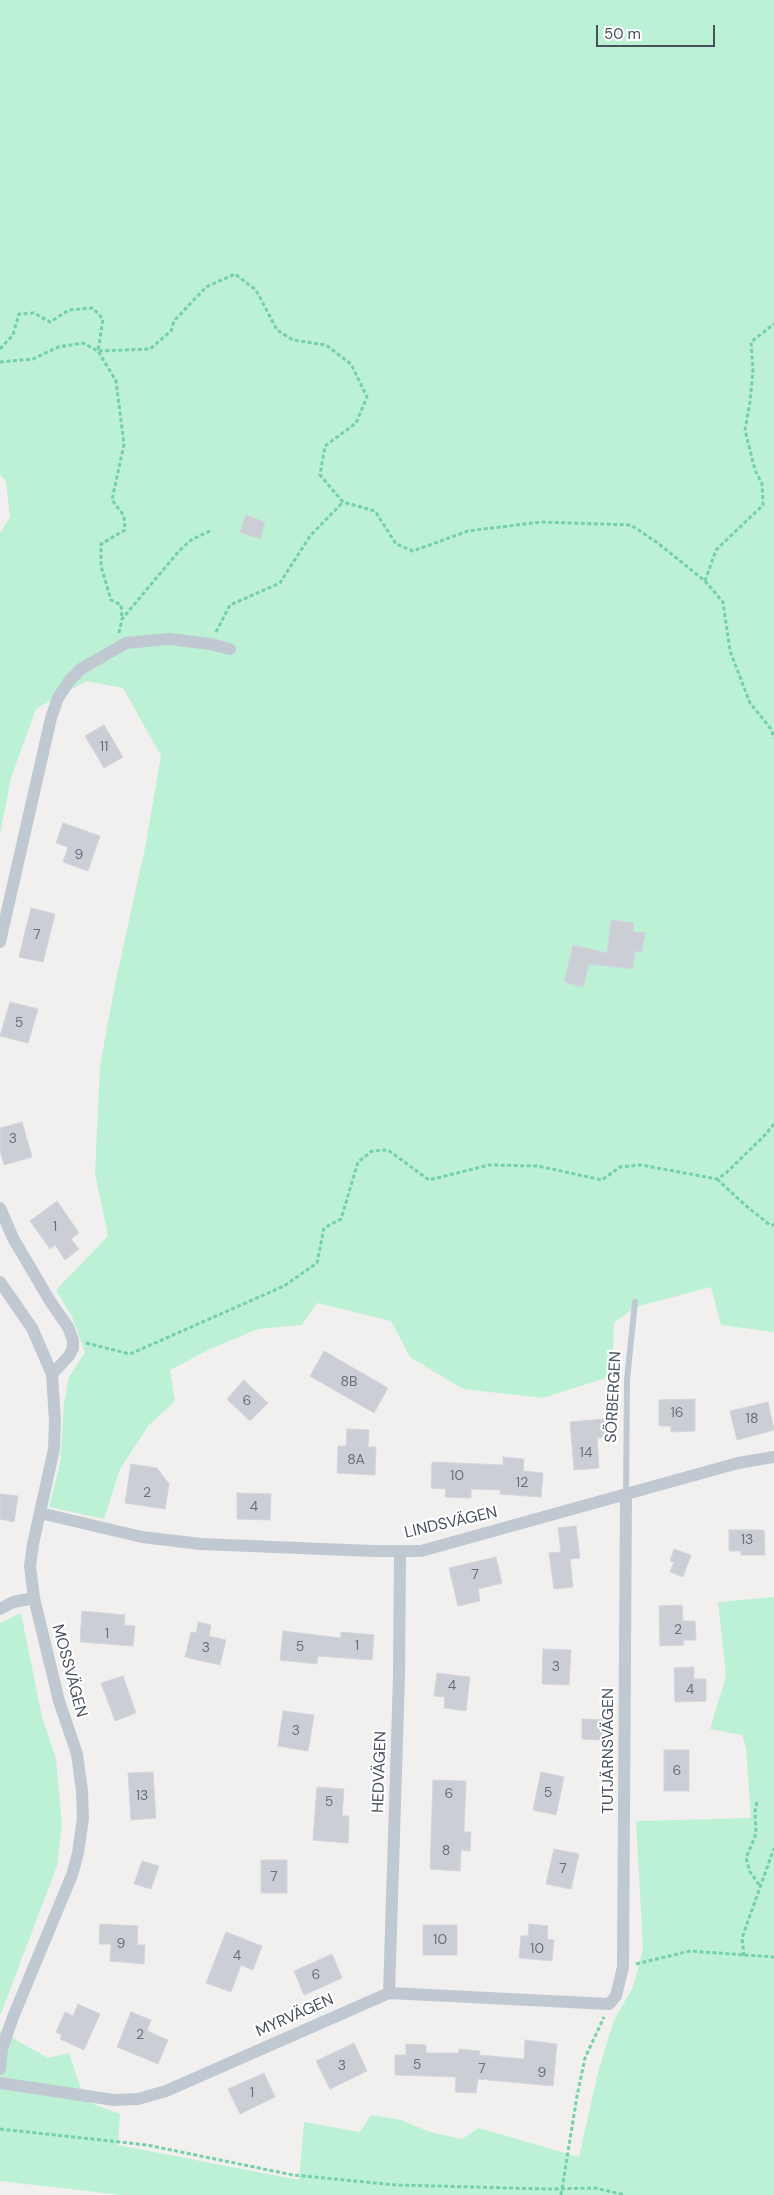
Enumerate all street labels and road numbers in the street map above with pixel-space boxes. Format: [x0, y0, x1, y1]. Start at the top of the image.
street label: SÖRBERGEN [602, 1351, 626, 1443]
street label: LINDSVÄGEN [403, 1503, 499, 1543]
street label: MOSSVÄGEN [47, 1622, 91, 1720]
street label: TUTJÄRNSVÄGEN [599, 1688, 619, 1814]
street label: HEDVÄGEN [369, 1731, 391, 1813]
street label: MYRVÄGEN [253, 1990, 337, 2042]

